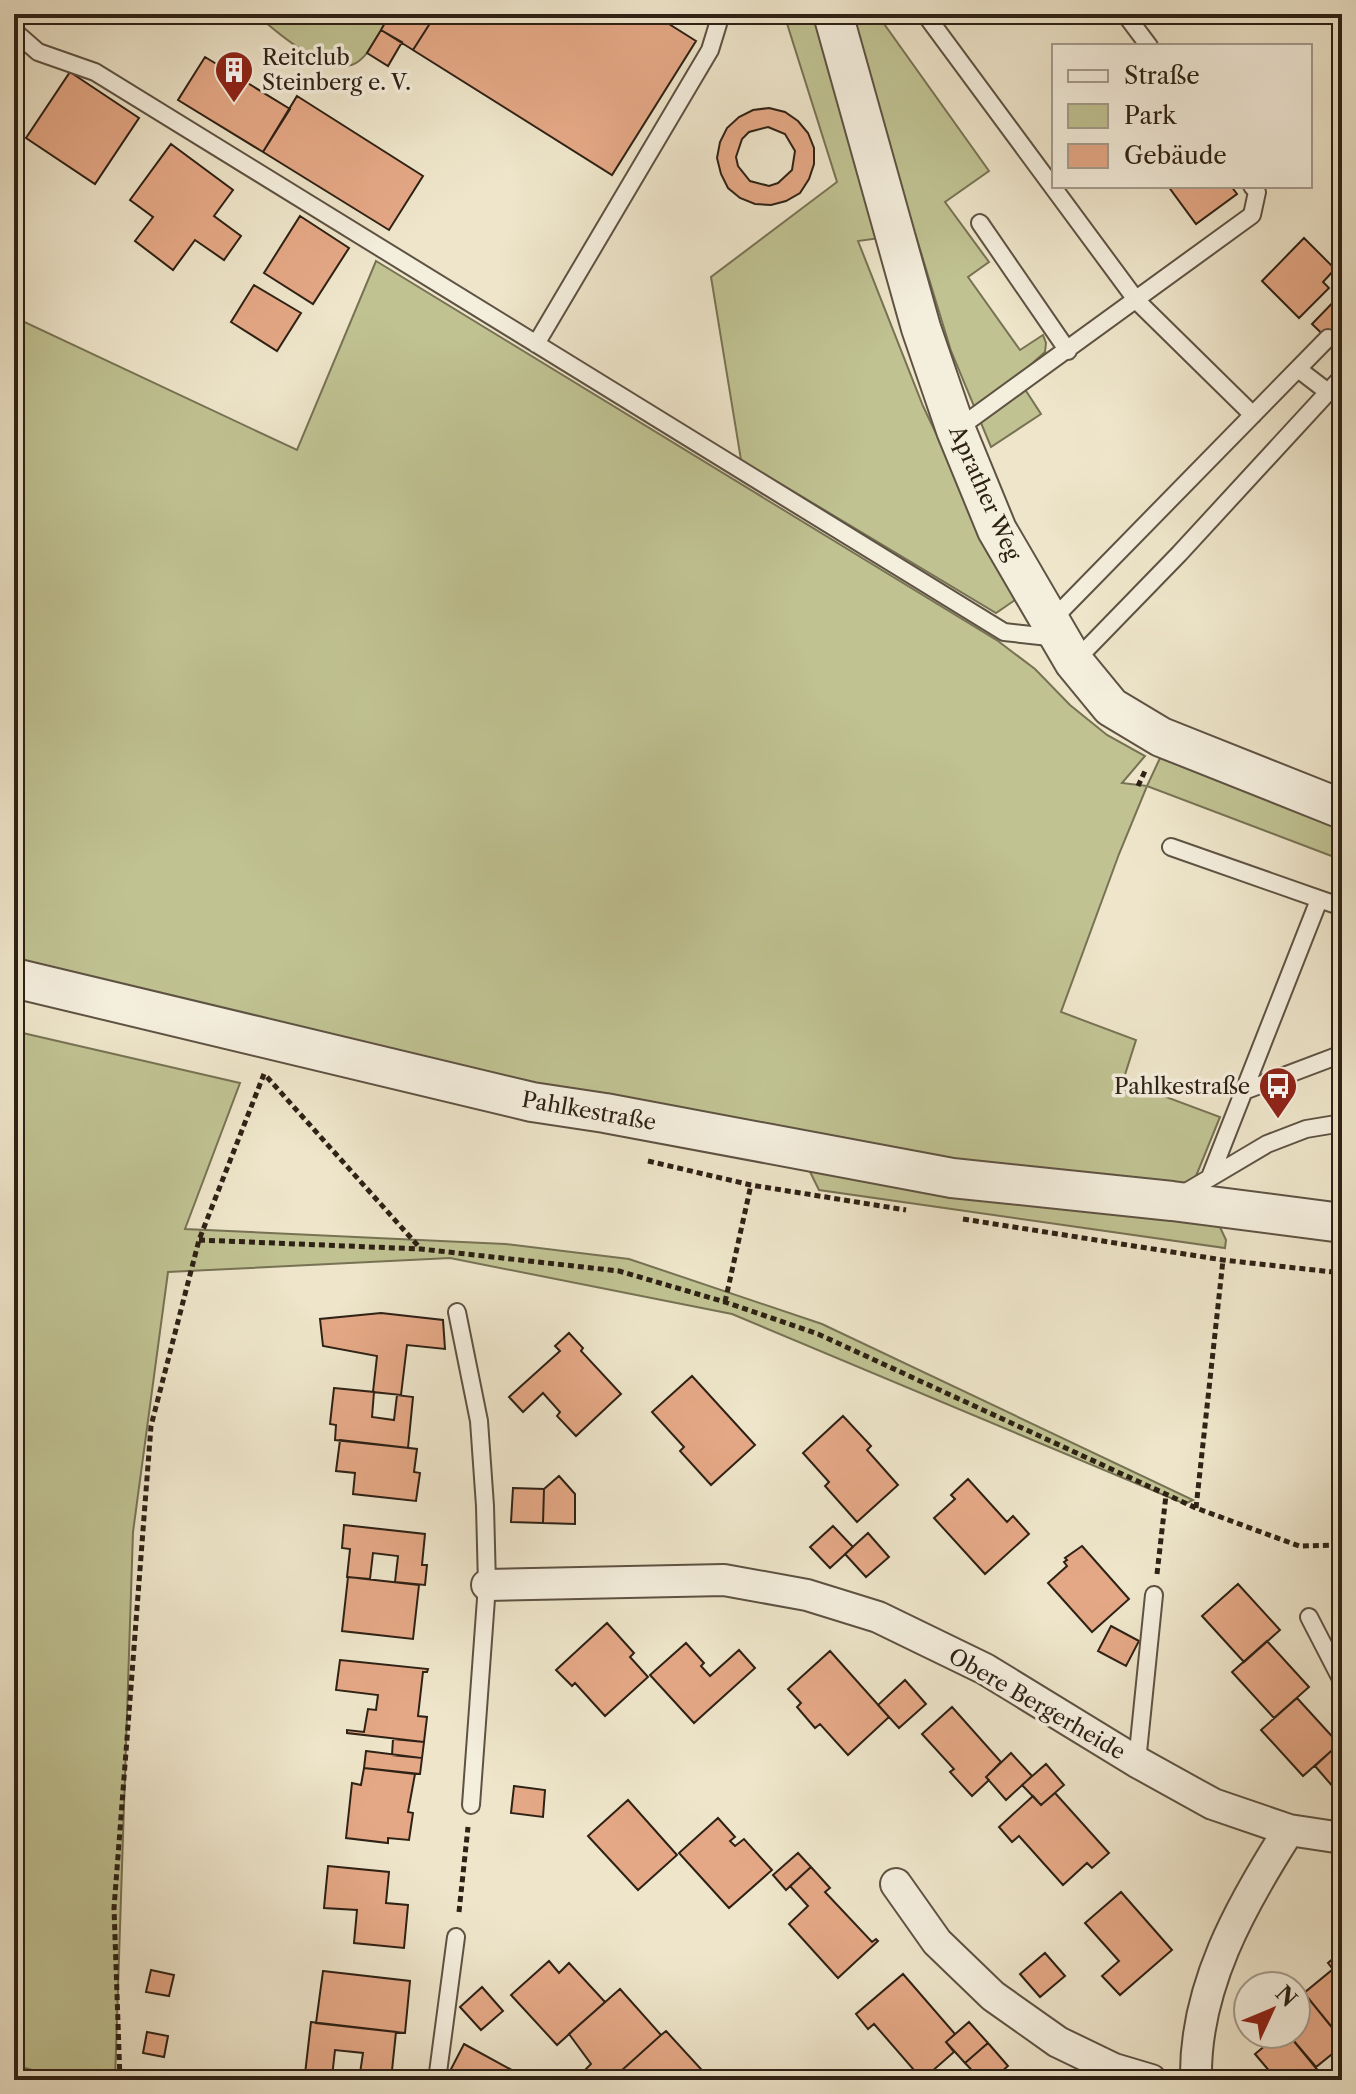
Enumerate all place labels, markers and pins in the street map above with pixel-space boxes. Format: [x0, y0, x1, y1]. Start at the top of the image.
place label: Reitclub Steinberg e. V. [262, 44, 411, 96]
building icon: Reitclub Steinberg e. V. [213, 49, 255, 104]
bus stop icon: Pahlkestraße [1257, 1065, 1299, 1120]
place label: Pahlkestraße [1114, 1073, 1250, 1100]

